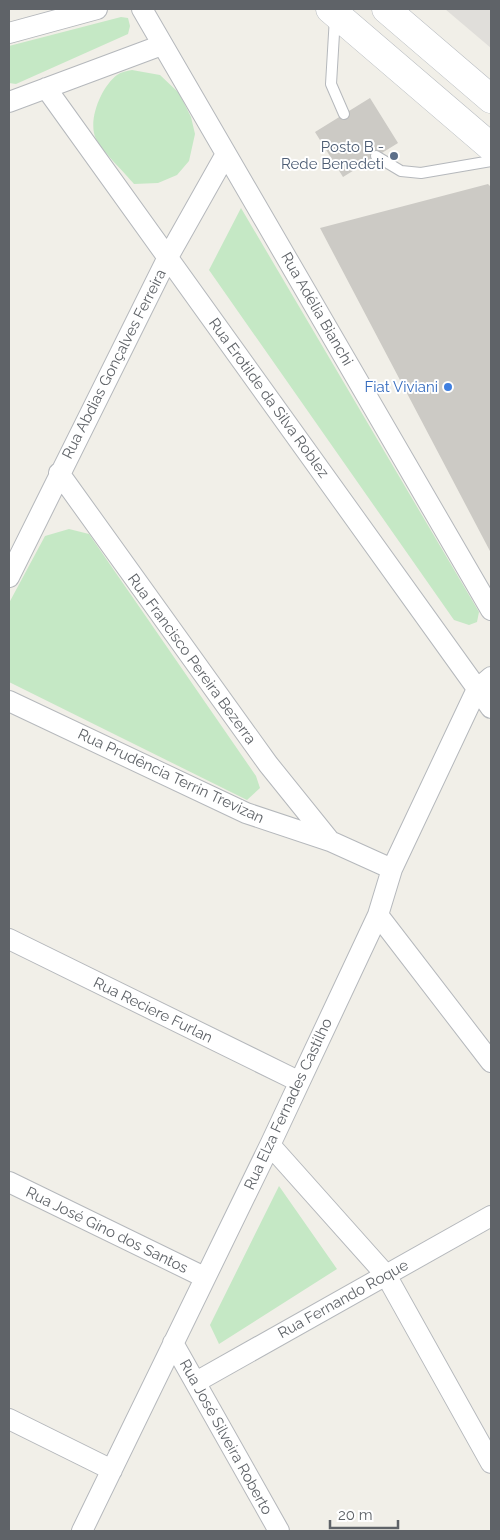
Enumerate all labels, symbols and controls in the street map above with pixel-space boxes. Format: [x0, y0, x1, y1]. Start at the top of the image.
place label: Posto B - Rede Benedeti [281, 138, 384, 173]
marker: Posto B - Rede Benedeti [388, 150, 400, 162]
street label: Rua Adélia Bianchi [277, 249, 357, 369]
street label: Rua Abdias Gonçalves Ferreira [58, 266, 170, 462]
street label: Rua Erotilde da Silva Roblez [205, 315, 333, 481]
place label: Fiat Viviani [365, 378, 438, 396]
marker: Fiat Viviani [442, 381, 454, 393]
street label: Rua Francisco Pereira Bezerra [124, 570, 260, 748]
street label: Rua Prudência Terrin Trevizan [75, 725, 267, 827]
street label: Rua Reciere Furlan [90, 973, 216, 1047]
street label: Rua Elza Fernades Castilho [240, 1015, 336, 1193]
street label: Rua José Gino dos Santos [23, 1183, 191, 1277]
street label: Rua Fernando Roque [275, 1256, 411, 1342]
street label: Rua José Silveira Roberto [176, 1356, 276, 1518]
scale bar [330, 1498, 398, 1530]
text: 20 m [338, 1506, 373, 1524]

